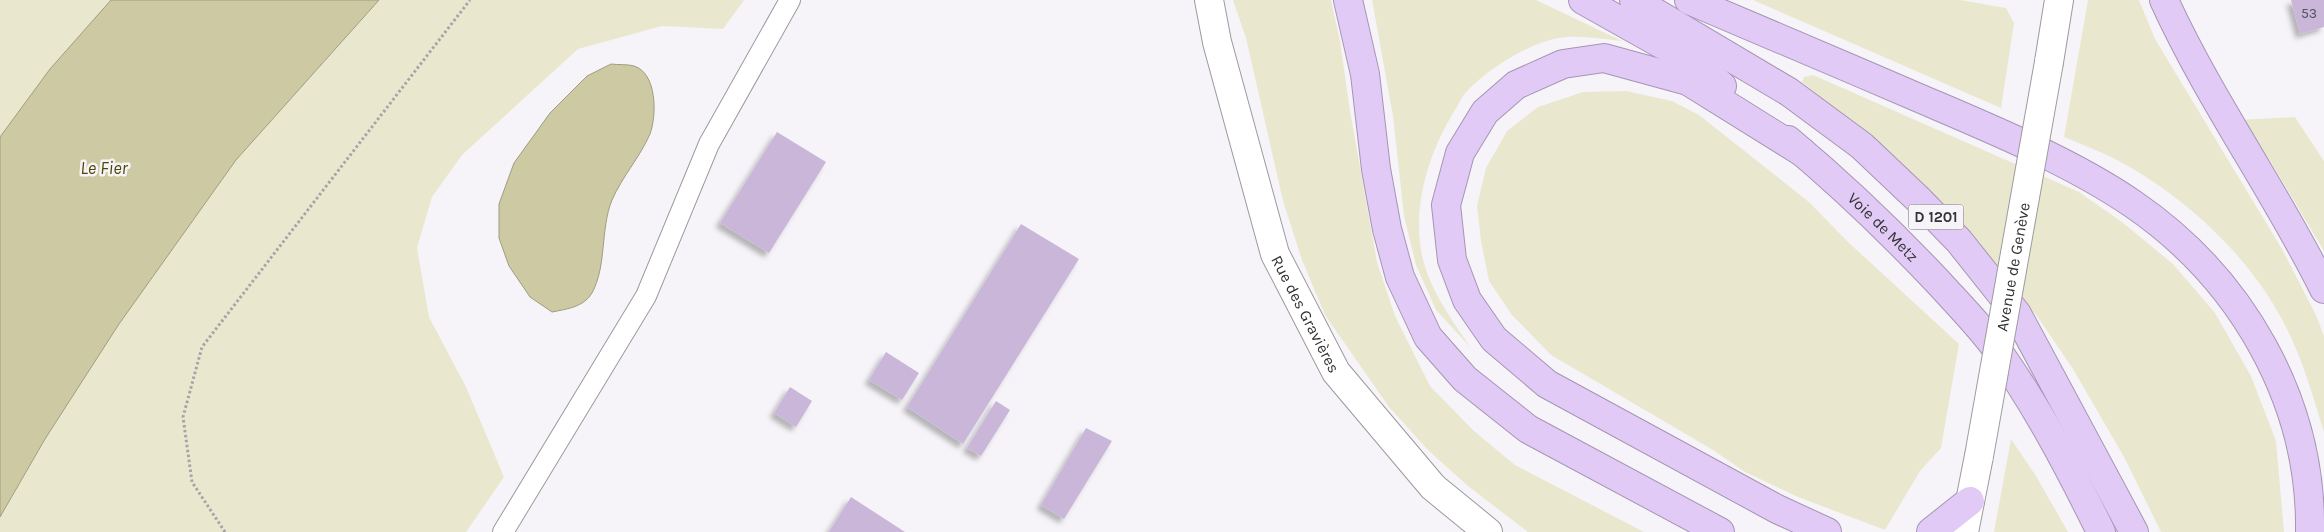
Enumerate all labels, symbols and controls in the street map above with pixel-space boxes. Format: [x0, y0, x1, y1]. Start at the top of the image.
house number: 53 [2301, 5, 2317, 22]
water label: Le Fier [80, 157, 129, 179]
street label: Voie de Metz [1844, 188, 1923, 265]
street label: Avenue de Genève [1992, 201, 2033, 333]
road number: D 1201 [1908, 204, 1964, 230]
street label: Rue des Gravières [1268, 252, 1344, 376]

